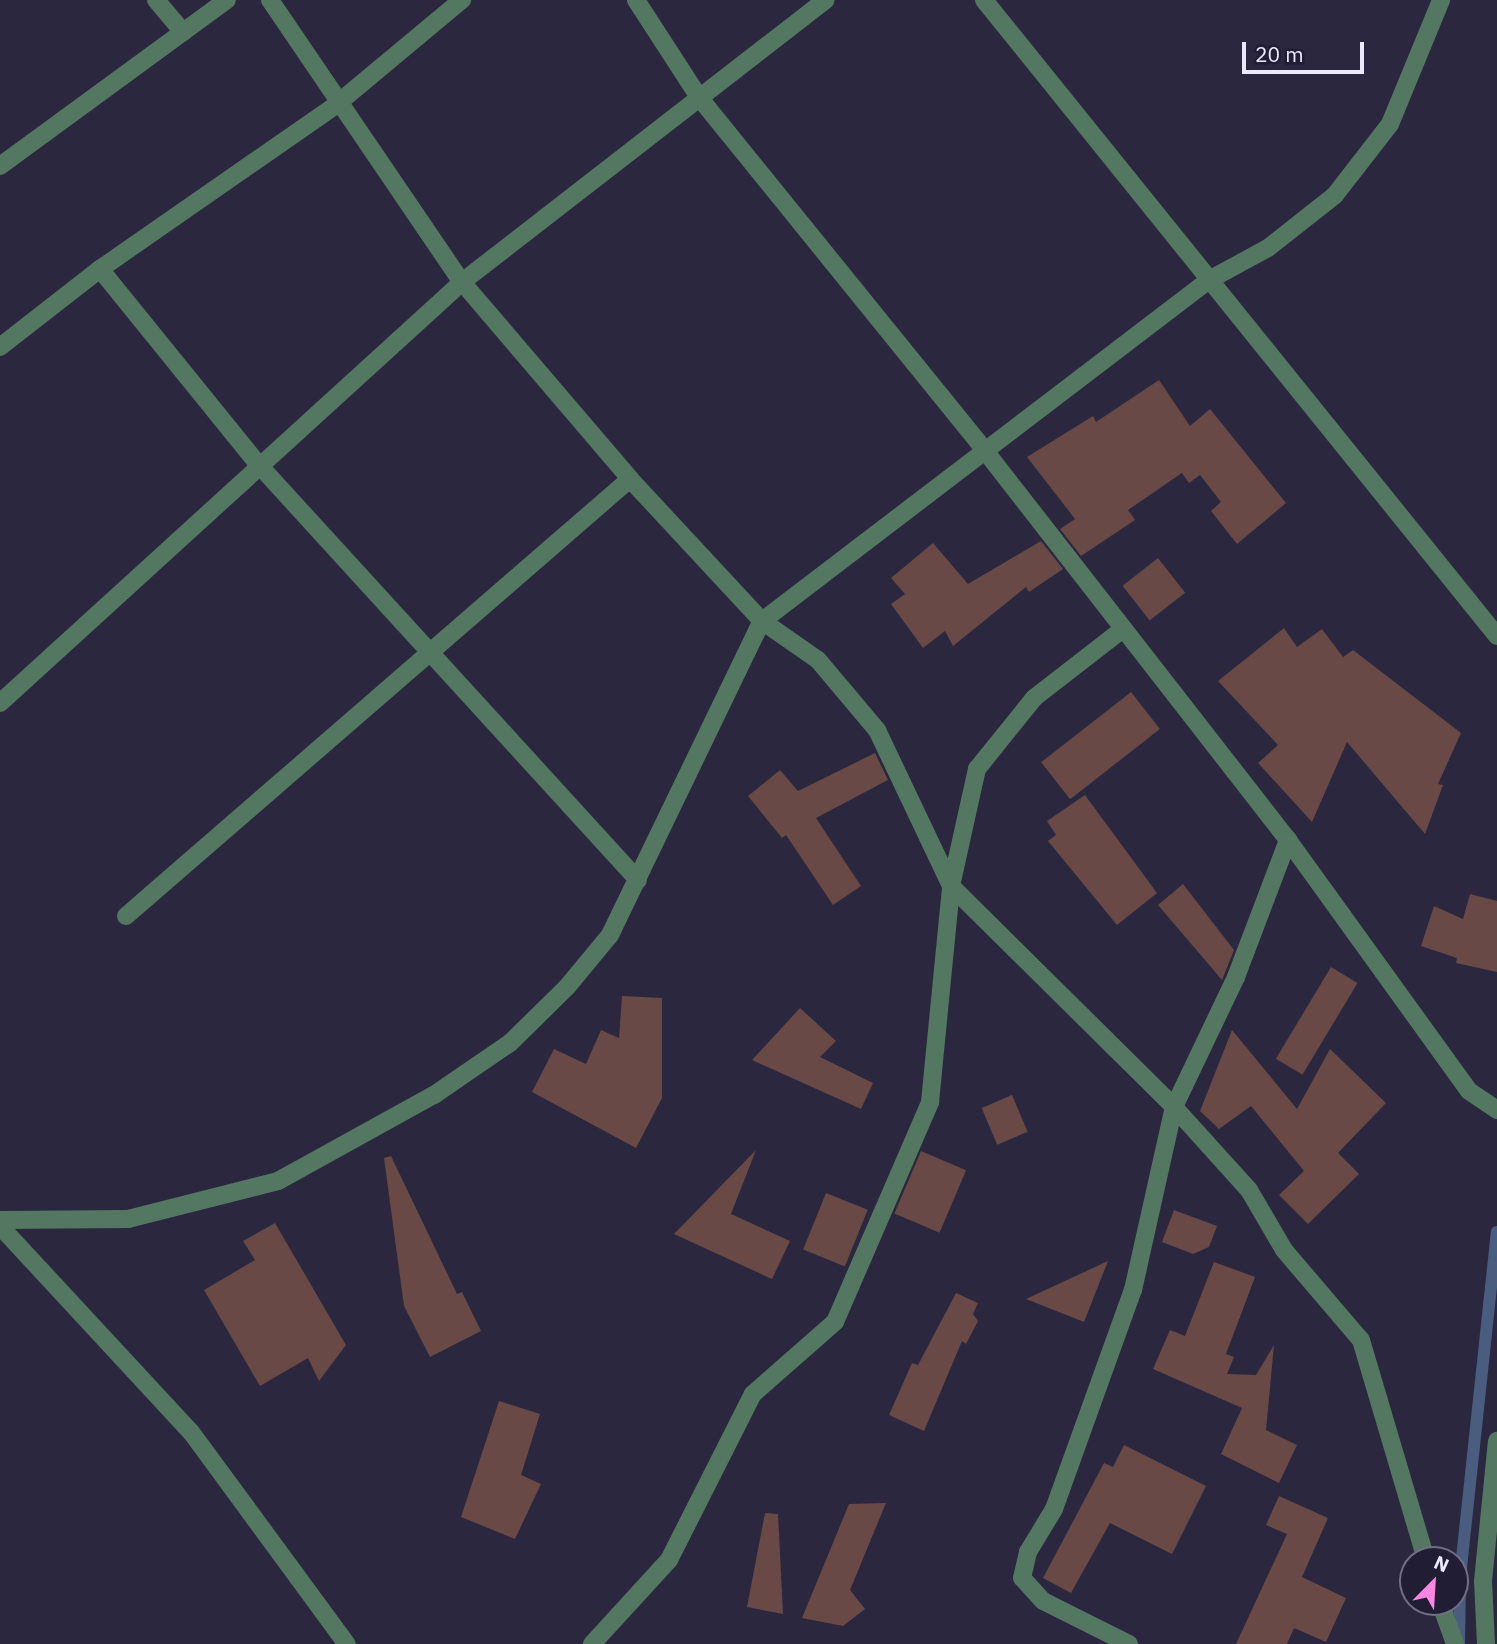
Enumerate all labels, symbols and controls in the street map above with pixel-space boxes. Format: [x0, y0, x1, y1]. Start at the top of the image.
scale bar [1245, 28, 1368, 72]
text: 20 m [1255, 40, 1304, 68]
north arrow [1399, 1546, 1469, 1616]
text: N [1431, 1550, 1453, 1577]

